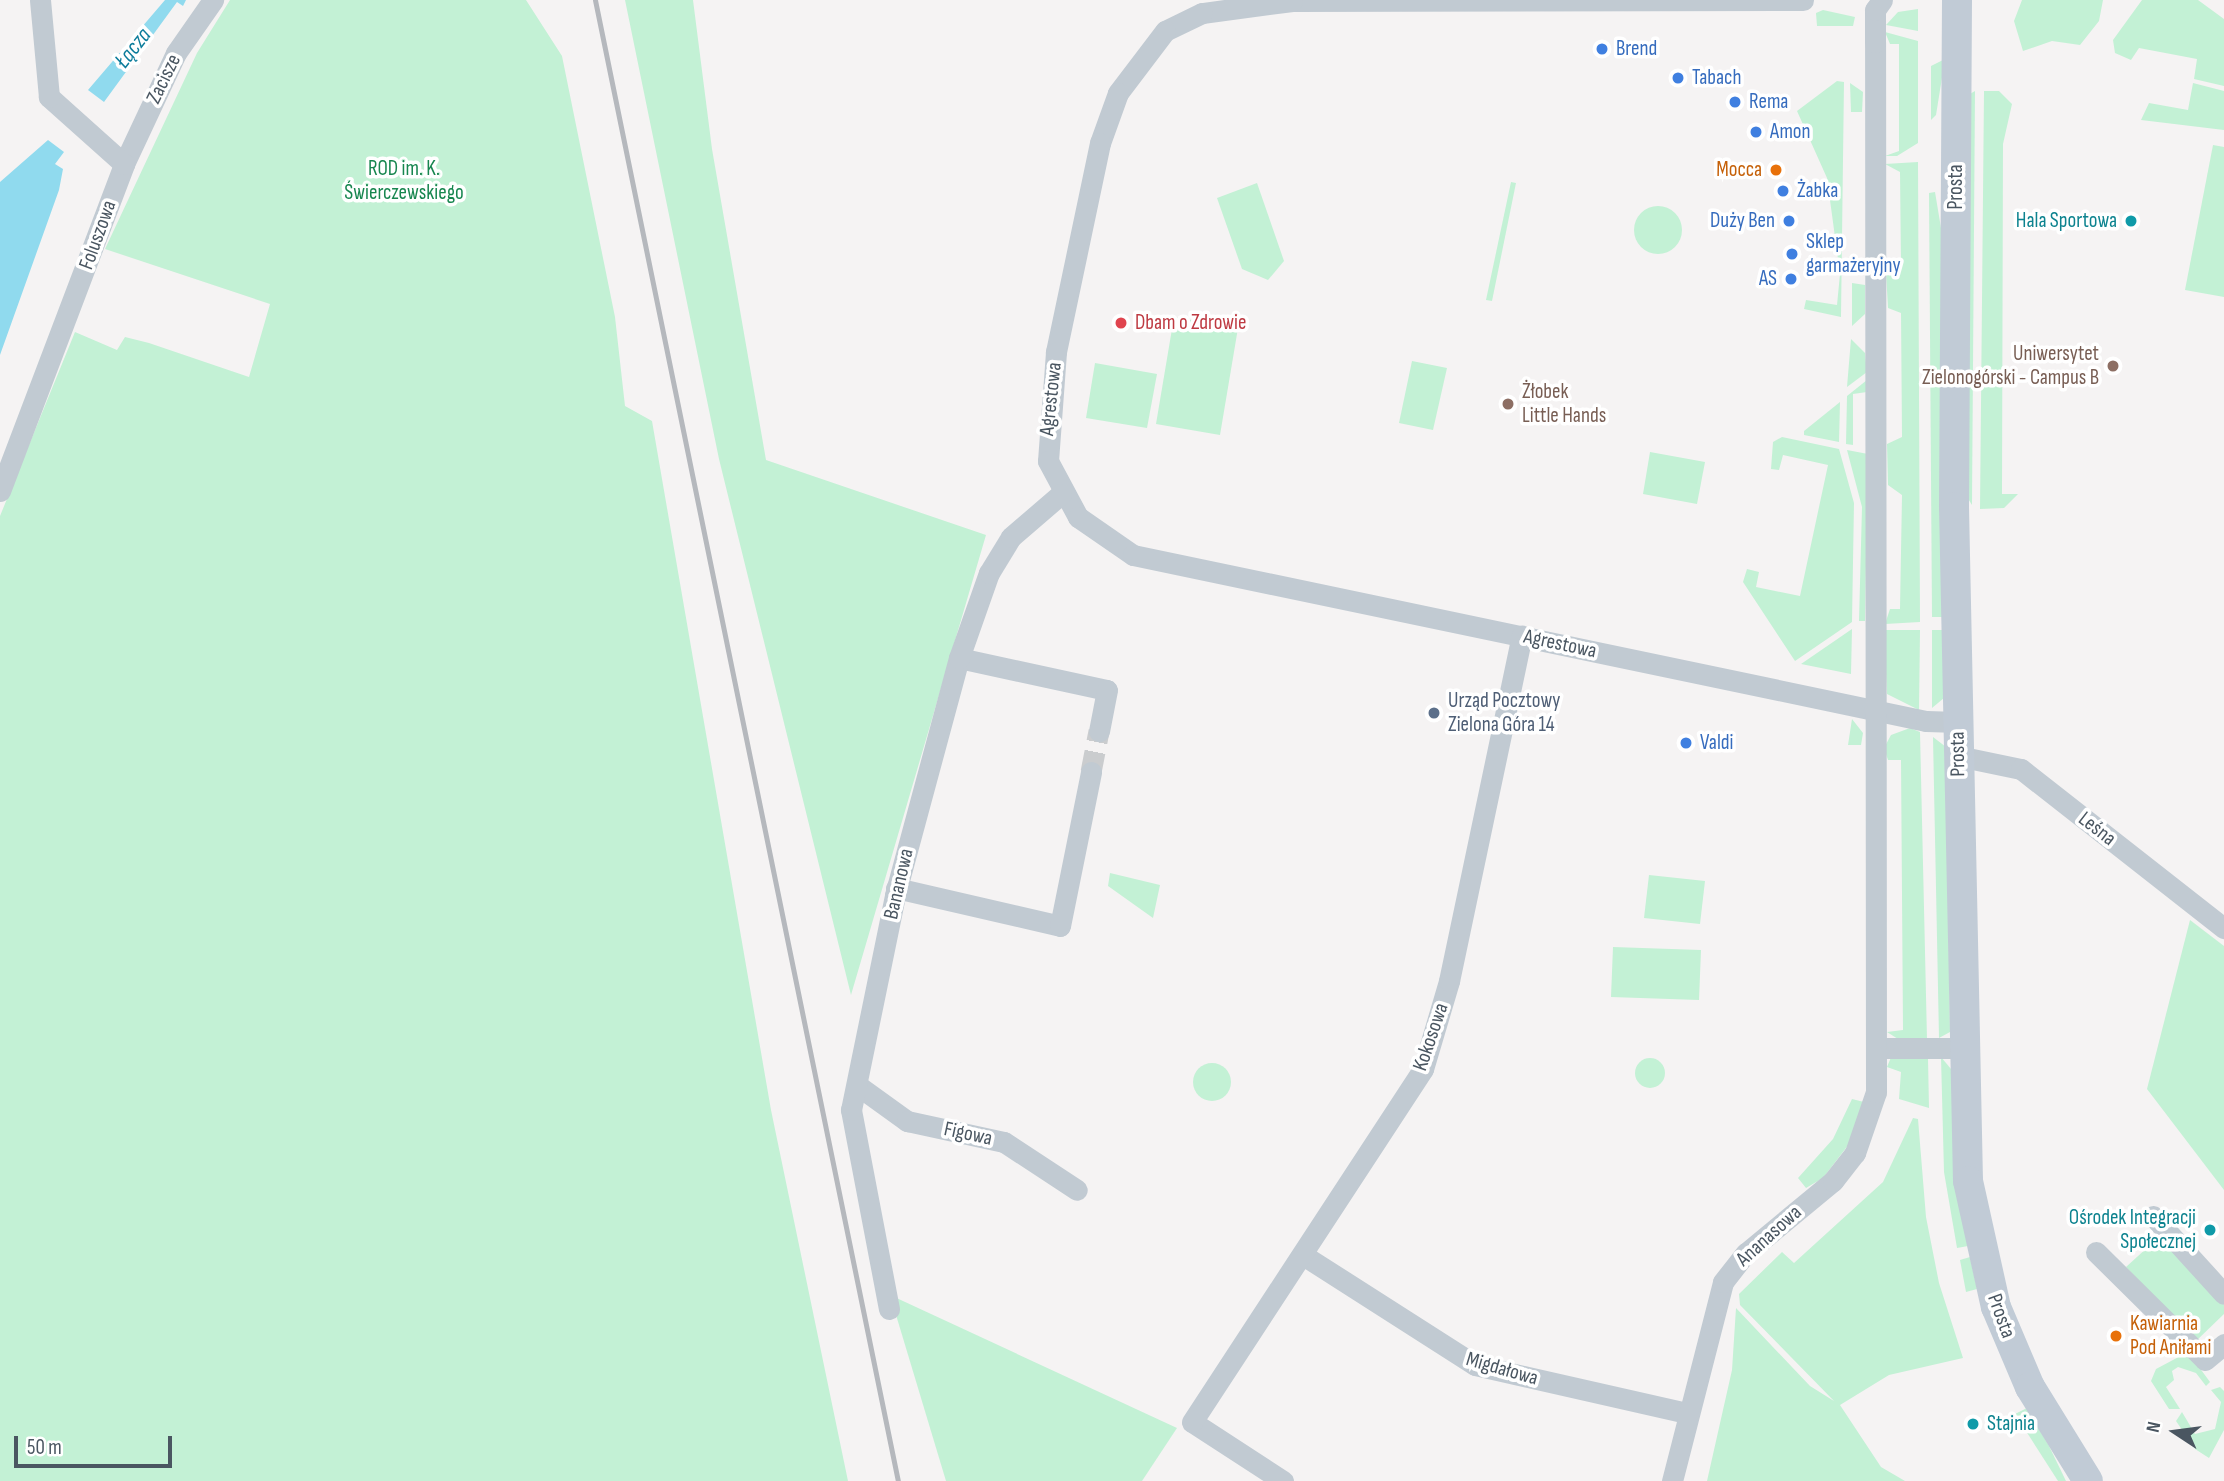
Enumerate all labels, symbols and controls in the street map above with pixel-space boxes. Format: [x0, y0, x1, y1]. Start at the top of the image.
water label: Łącza [109, 22, 157, 74]
place label: Brend [1616, 36, 1657, 62]
marker: Brend [1594, 41, 1610, 57]
street label: Zacisze [141, 50, 187, 108]
place label: Tabach [1692, 65, 1741, 91]
marker: Tabach [1670, 70, 1686, 86]
place label: Rema [1749, 89, 1788, 115]
marker: Rema [1727, 94, 1743, 110]
place label: Amon [1770, 119, 1811, 145]
marker: Amon [1748, 124, 1764, 140]
park label: ROD im. K. Świerczewskiego [344, 156, 464, 206]
place label: Mocca [1716, 157, 1762, 183]
marker: Mocca [1768, 162, 1784, 178]
street label: Prosta [1943, 164, 1969, 210]
place label: Żabka [1797, 178, 1838, 204]
marker: Żabka [1775, 183, 1791, 199]
street label: Foluszowa [74, 197, 122, 273]
place label: Duży Ben [1710, 208, 1775, 234]
place label: Hala Sportowa [2016, 208, 2117, 234]
marker: Duży Ben [1781, 213, 1797, 229]
marker: Hala Sportowa [2123, 213, 2139, 229]
place label: Sklep garmażeryjny [1806, 229, 1901, 279]
marker: Sklep garmażeryjny [1784, 246, 1800, 262]
place label: AS [1759, 266, 1777, 292]
marker: AS [1783, 271, 1799, 287]
place label: Dbam o Zdrowie [1135, 310, 1246, 336]
marker: Dbam o Zdrowie [1113, 315, 1129, 331]
place label: Uniwersytet Zielonogórski - Campus B [1922, 341, 2099, 391]
marker: Uniwersytet Zielonogórski - Campus B [2105, 358, 2121, 374]
street label: Agrestowa [1035, 361, 1067, 437]
place label: Żłobek Little Hands [1522, 379, 1606, 429]
marker: Żłobek Little Hands [1500, 396, 1516, 412]
street label: Agrestowa [1521, 624, 1599, 664]
place label: Urząd Pocztowy Zielona Góra 14 [1448, 688, 1560, 738]
marker: Urząd Pocztowy Zielona Góra 14 [1426, 705, 1442, 721]
place label: Valdi [1700, 730, 1733, 756]
street label: Prosta [1945, 731, 1971, 777]
marker: Valdi [1678, 735, 1694, 751]
street label: Leśna [2073, 807, 2121, 851]
street label: Bananowa [879, 846, 919, 922]
street label: Kokosowa [1408, 1000, 1454, 1074]
street label: Figowa [942, 1117, 994, 1151]
street label: Ananasowa [1731, 1200, 1807, 1272]
place label: Ośrodek Integracji Społecznej [2069, 1205, 2196, 1255]
marker: Ośrodek Integracji Społecznej [2202, 1222, 2218, 1238]
street label: Prosta [1981, 1290, 2021, 1342]
place label: Kawiarnia Pod Aniłami [2130, 1311, 2211, 1361]
marker: Kawiarnia Pod Aniłami [2108, 1328, 2124, 1344]
street label: Migdałowa [1463, 1347, 1541, 1391]
north arrow [2140, 1397, 2210, 1467]
place label: Stajnia [1987, 1411, 2035, 1437]
marker: Stajnia [1965, 1416, 1981, 1432]
text: N [2142, 1420, 2166, 1435]
scale bar [18, 1422, 175, 1466]
text: 50 m [27, 1435, 62, 1460]

